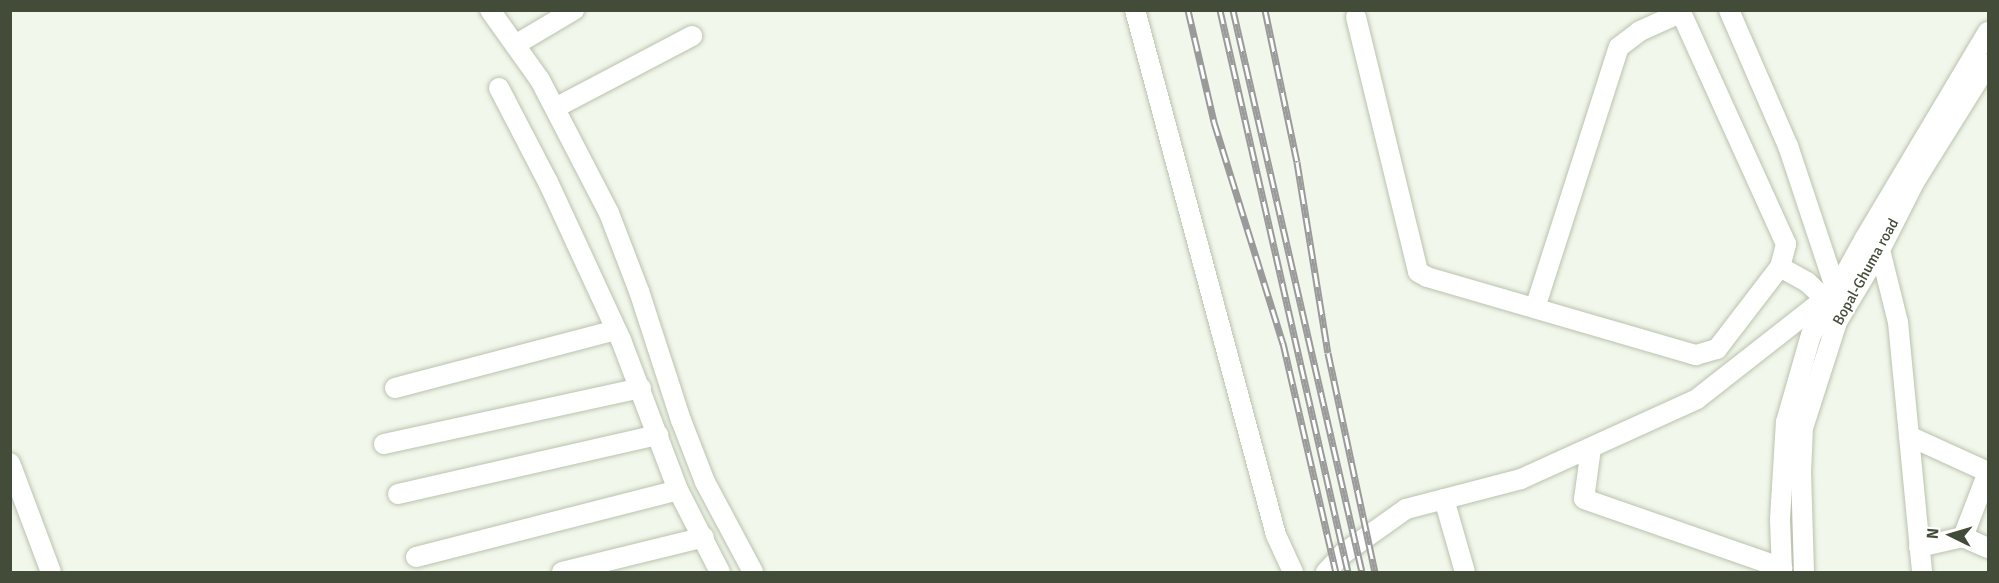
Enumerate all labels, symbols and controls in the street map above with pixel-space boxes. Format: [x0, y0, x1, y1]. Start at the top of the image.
street label: Bopal-Ghuma road [1829, 215, 1903, 329]
north arrow [1921, 505, 1981, 565]
text: N [1923, 527, 1944, 540]

